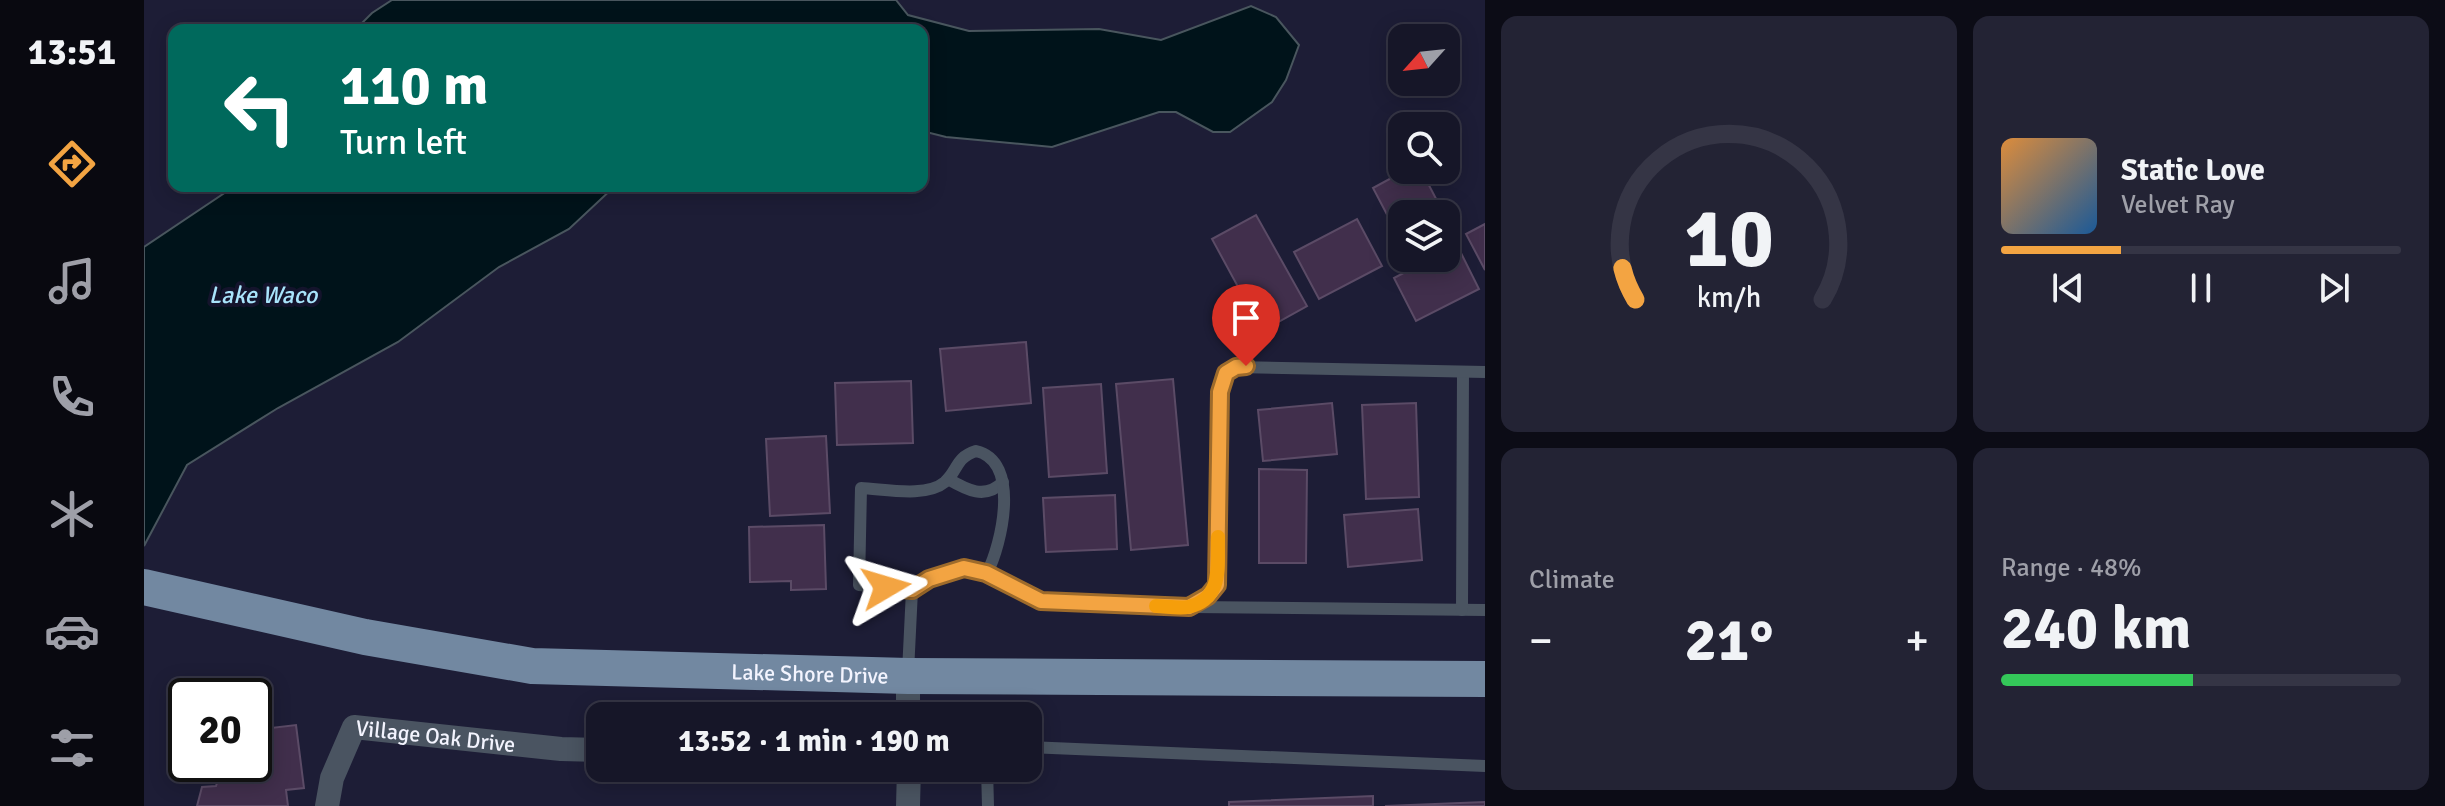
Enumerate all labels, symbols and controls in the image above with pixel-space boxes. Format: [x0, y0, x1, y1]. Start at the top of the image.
north arrow [1388, 24, 1460, 96]
map controls [1388, 24, 1460, 272]
text: 13:51 [28, 30, 116, 75]
text: 110 m [340, 51, 488, 120]
icon: left [208, 56, 312, 160]
button: search [1388, 112, 1460, 184]
text: Turn left [340, 120, 467, 165]
icon: directions [44, 136, 100, 192]
text: Static Love [2121, 152, 2265, 189]
text: 10 [1684, 188, 1774, 290]
text: Velvet Ray [2121, 189, 2235, 221]
button: layers [1388, 200, 1460, 272]
icon: music [44, 253, 100, 309]
icon: previous [2046, 266, 2090, 310]
icon: pause [2179, 266, 2223, 310]
icon: next [2312, 266, 2356, 310]
water label: Lake Waco [209, 280, 319, 310]
text: km/h [1697, 280, 1761, 315]
pin [1212, 284, 1280, 366]
icon: arrive [1224, 296, 1268, 340]
icon: phone [44, 369, 100, 425]
icon: climate [44, 486, 100, 542]
position arrow [844, 545, 928, 629]
text: Range · 48% [2001, 552, 2142, 584]
text: Climate [1529, 564, 1615, 596]
text: 240 km [2001, 592, 2191, 666]
icon: car [44, 603, 100, 659]
text: 21° [1685, 604, 1773, 678]
text: − [1529, 614, 1553, 668]
text: + [1905, 614, 1929, 668]
street label: Lake Shore Drive [731, 658, 889, 689]
speed limit sign: 20 [168, 678, 272, 782]
street label: Village Oak Drive [354, 714, 517, 758]
icon: filters [44, 720, 100, 776]
text: 13:52 · 1 min · 190 m [678, 723, 950, 760]

